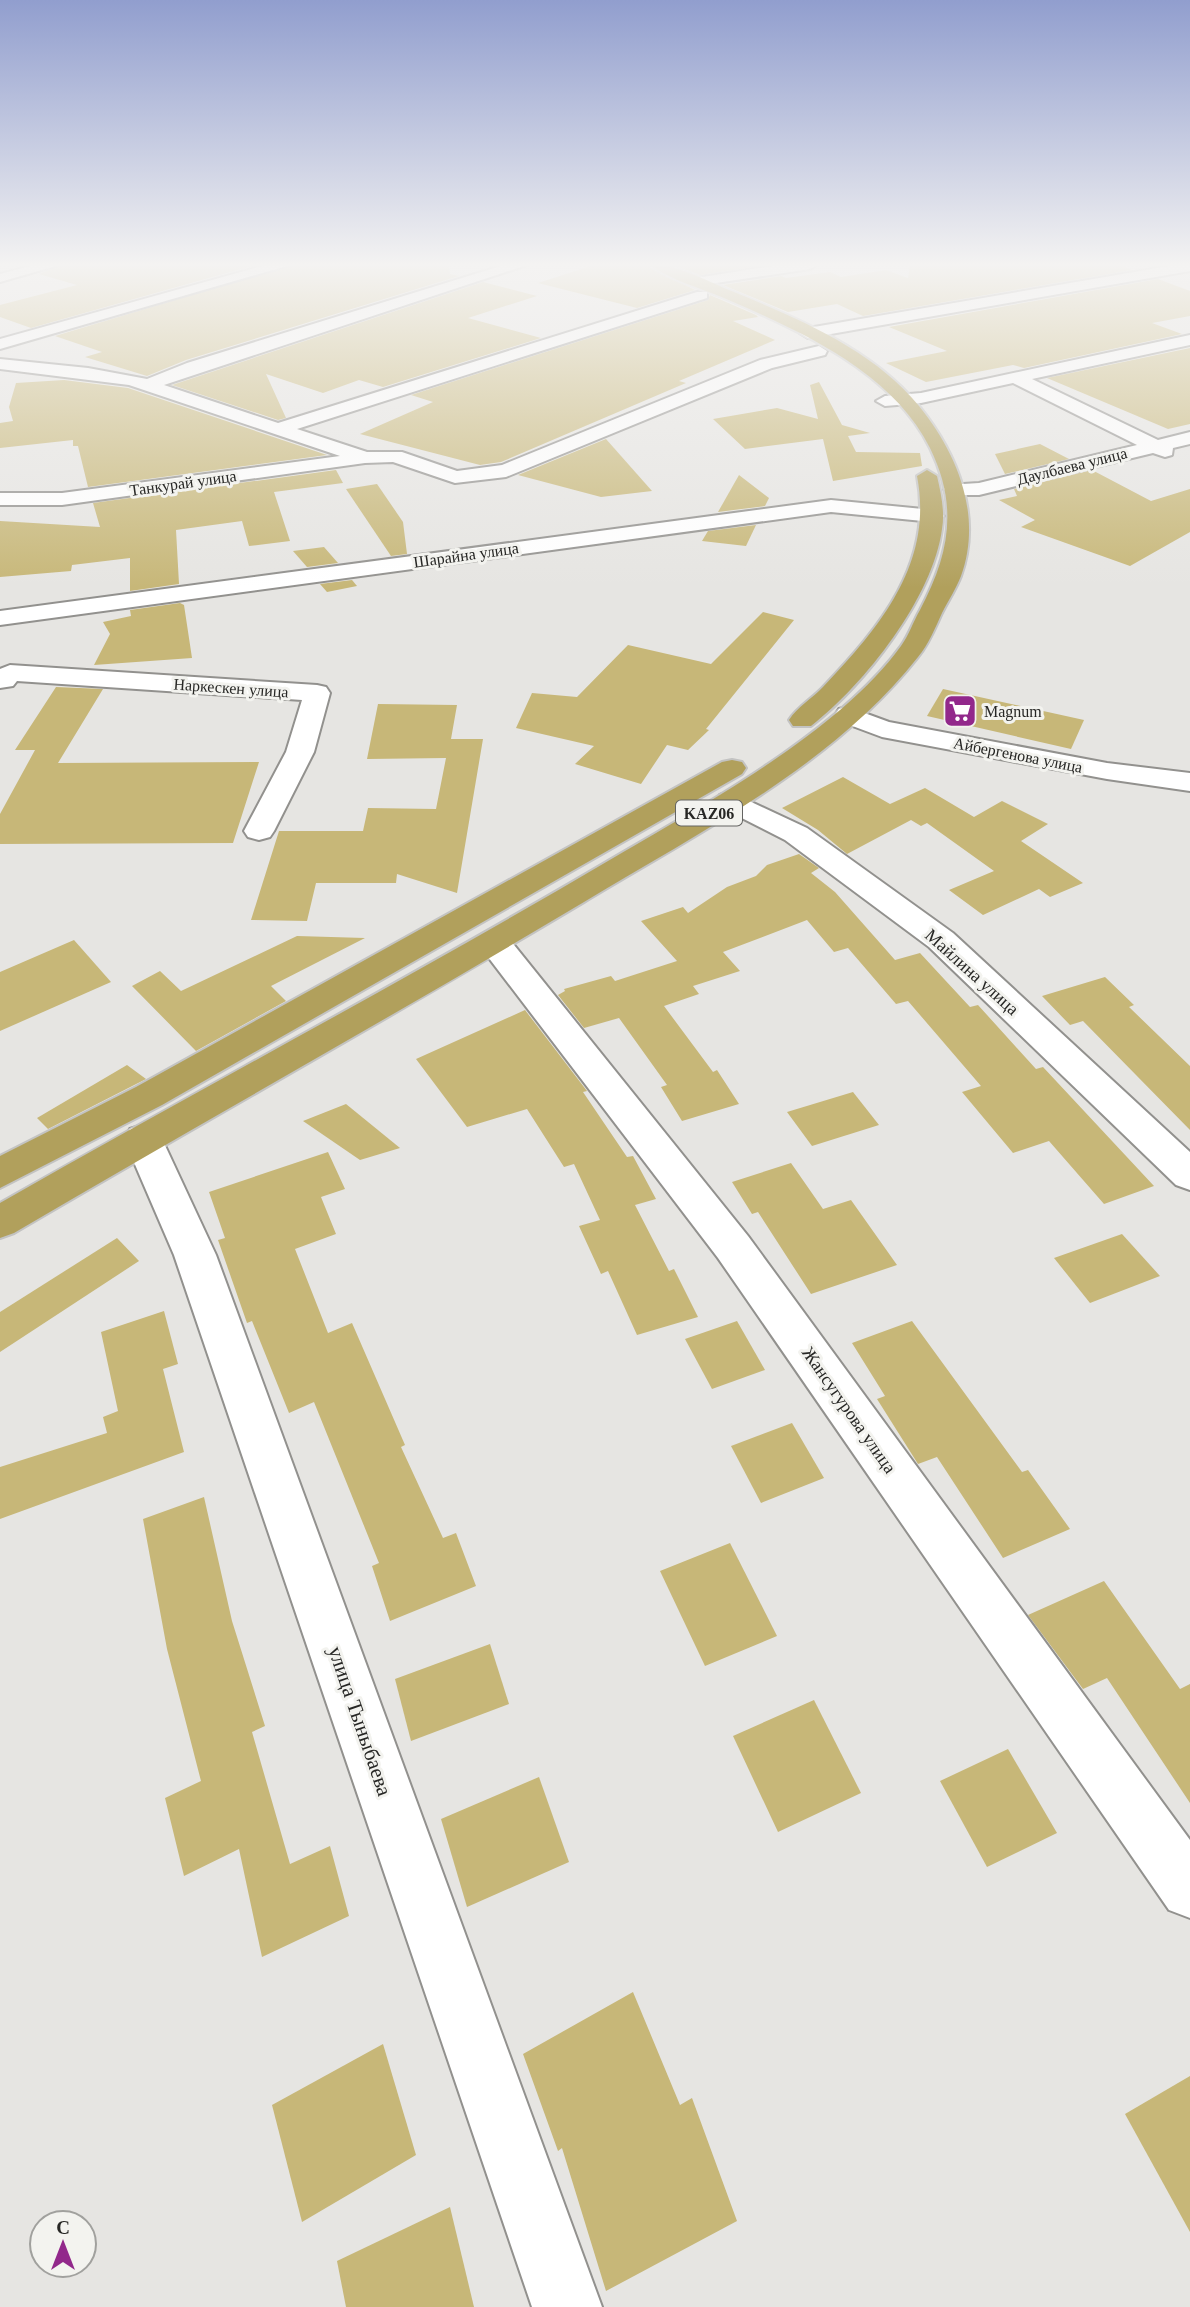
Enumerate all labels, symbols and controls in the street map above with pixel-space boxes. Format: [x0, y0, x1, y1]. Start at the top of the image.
street label: Даулбаева улица [1015, 444, 1129, 489]
street label: Танкурай улица [128, 467, 238, 500]
street label: Шарайна улица [412, 539, 520, 572]
street label: Наркескен улица [173, 676, 289, 701]
supermarket icon: Magnum [941, 692, 979, 730]
place label: Magnum [984, 703, 1042, 721]
street label: Айбергенова улица [952, 734, 1084, 777]
road number: KАZ06 [676, 800, 742, 826]
street label: Майлина улица [921, 925, 1023, 1019]
street label: Жансугурова улица [798, 1343, 900, 1477]
street label: улица Тыныбаева [323, 1643, 397, 1800]
north arrow [28, 2209, 98, 2279]
text: С [56, 2217, 70, 2238]

